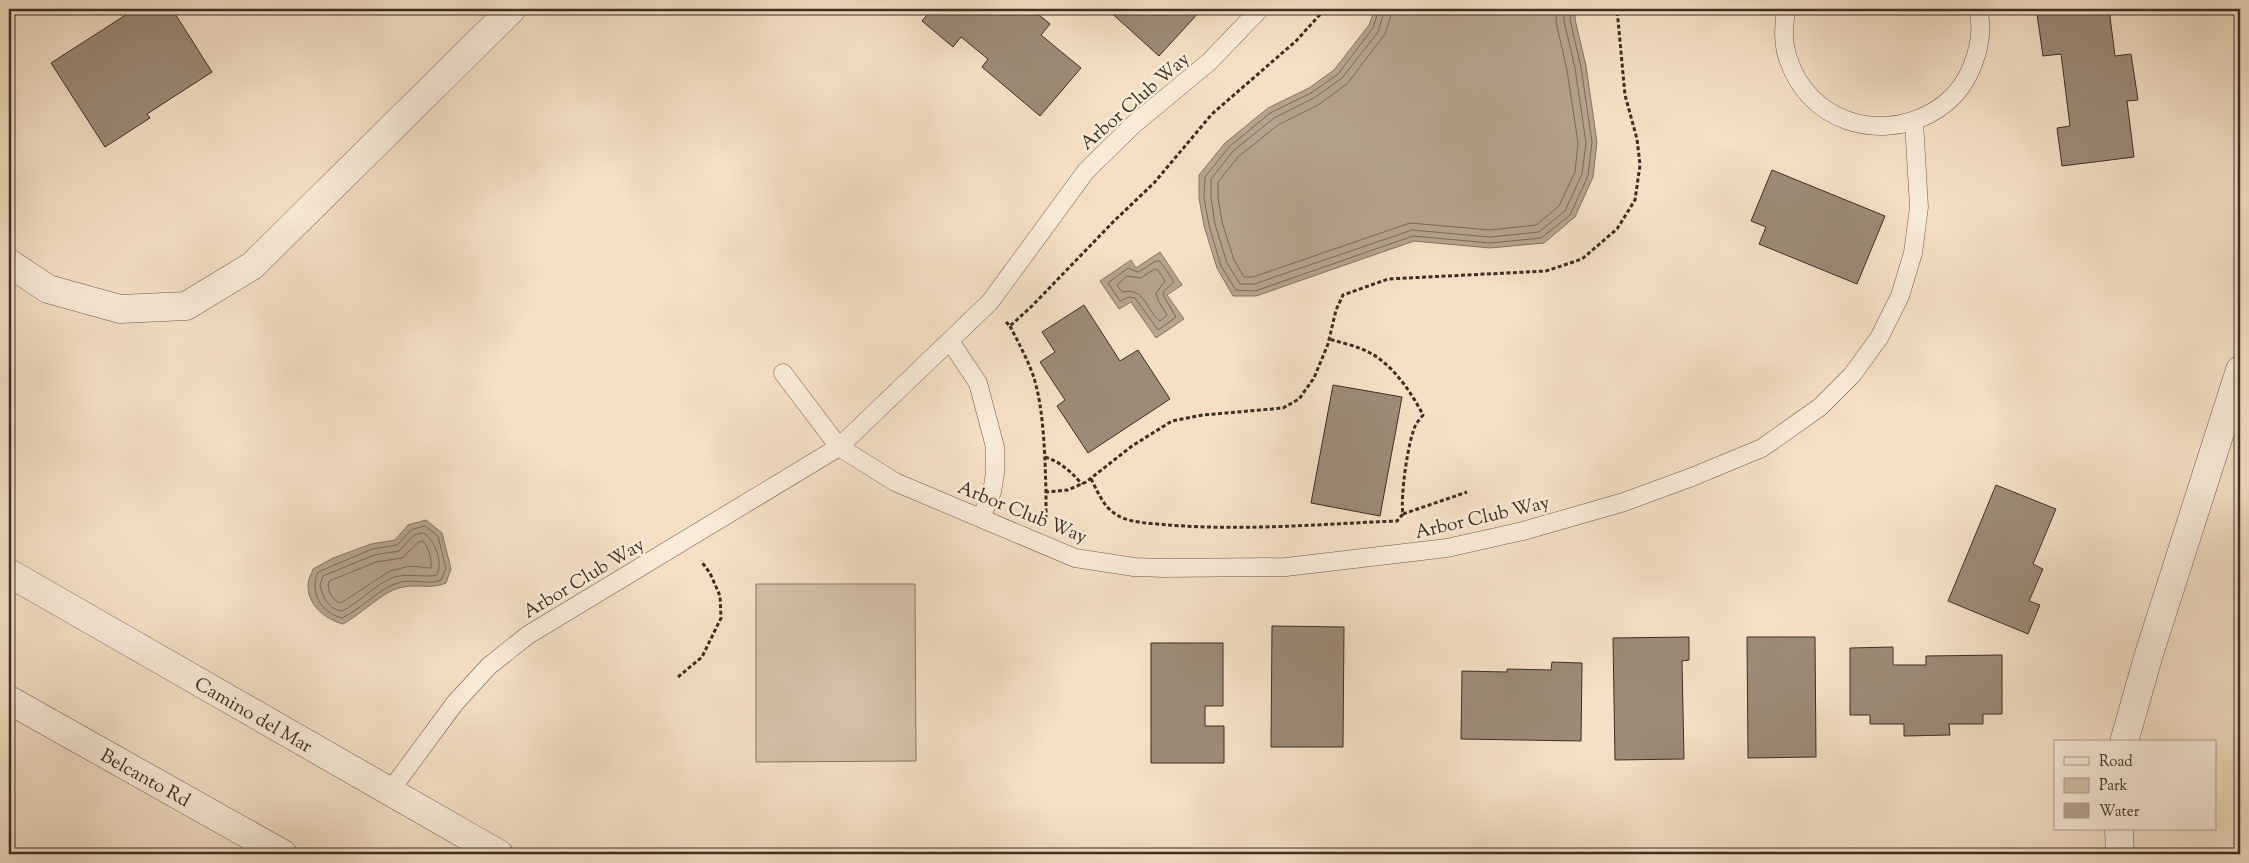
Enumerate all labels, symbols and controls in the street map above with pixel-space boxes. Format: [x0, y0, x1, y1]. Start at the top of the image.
street label: Arbor Club Way [1075, 46, 1197, 157]
street label: Arbor Club Way [953, 475, 1091, 552]
street label: Arbor Club Way [1413, 490, 1553, 547]
street label: Arbor Club Way [518, 532, 651, 626]
street label: Camino del Mar [189, 671, 317, 761]
legend [2054, 740, 2216, 830]
street label: Belcanto Rd [95, 743, 195, 815]
text: Road [2099, 752, 2133, 773]
text: Park [2099, 776, 2128, 797]
text: Water [2099, 802, 2140, 823]

